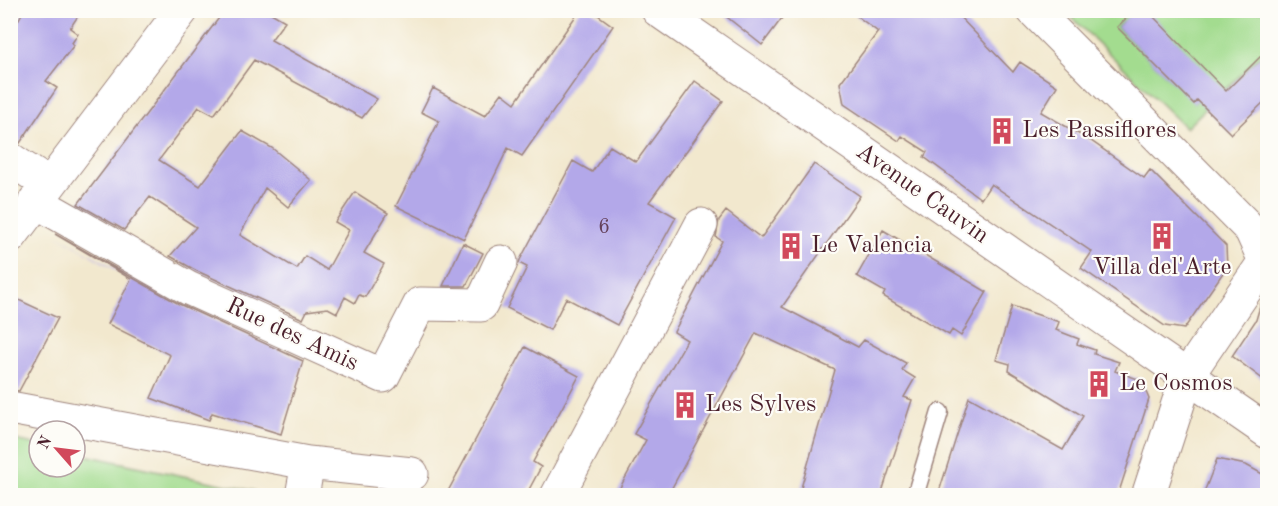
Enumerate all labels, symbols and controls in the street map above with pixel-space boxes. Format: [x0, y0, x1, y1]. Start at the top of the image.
building icon: Les Passiflores [987, 116, 1017, 146]
place label: Les Passiflores [1022, 119, 1177, 143]
street label: Avenue Cauvin [851, 139, 993, 249]
house number: 6 [598, 217, 610, 238]
building icon: Villa del'Arte [1147, 221, 1177, 251]
building icon: Le Valencia [776, 231, 806, 261]
place label: Le Valencia [811, 234, 933, 258]
place label: Villa del'Arte [1093, 256, 1231, 280]
street label: Rue des Amis [222, 294, 362, 376]
building icon: Le Cosmos [1084, 369, 1114, 399]
place label: Le Cosmos [1119, 372, 1233, 396]
building icon: Les Sylves [670, 390, 700, 420]
place label: Les Sylves [705, 393, 816, 417]
north arrow [27, 419, 87, 479]
text: N [36, 433, 56, 452]

